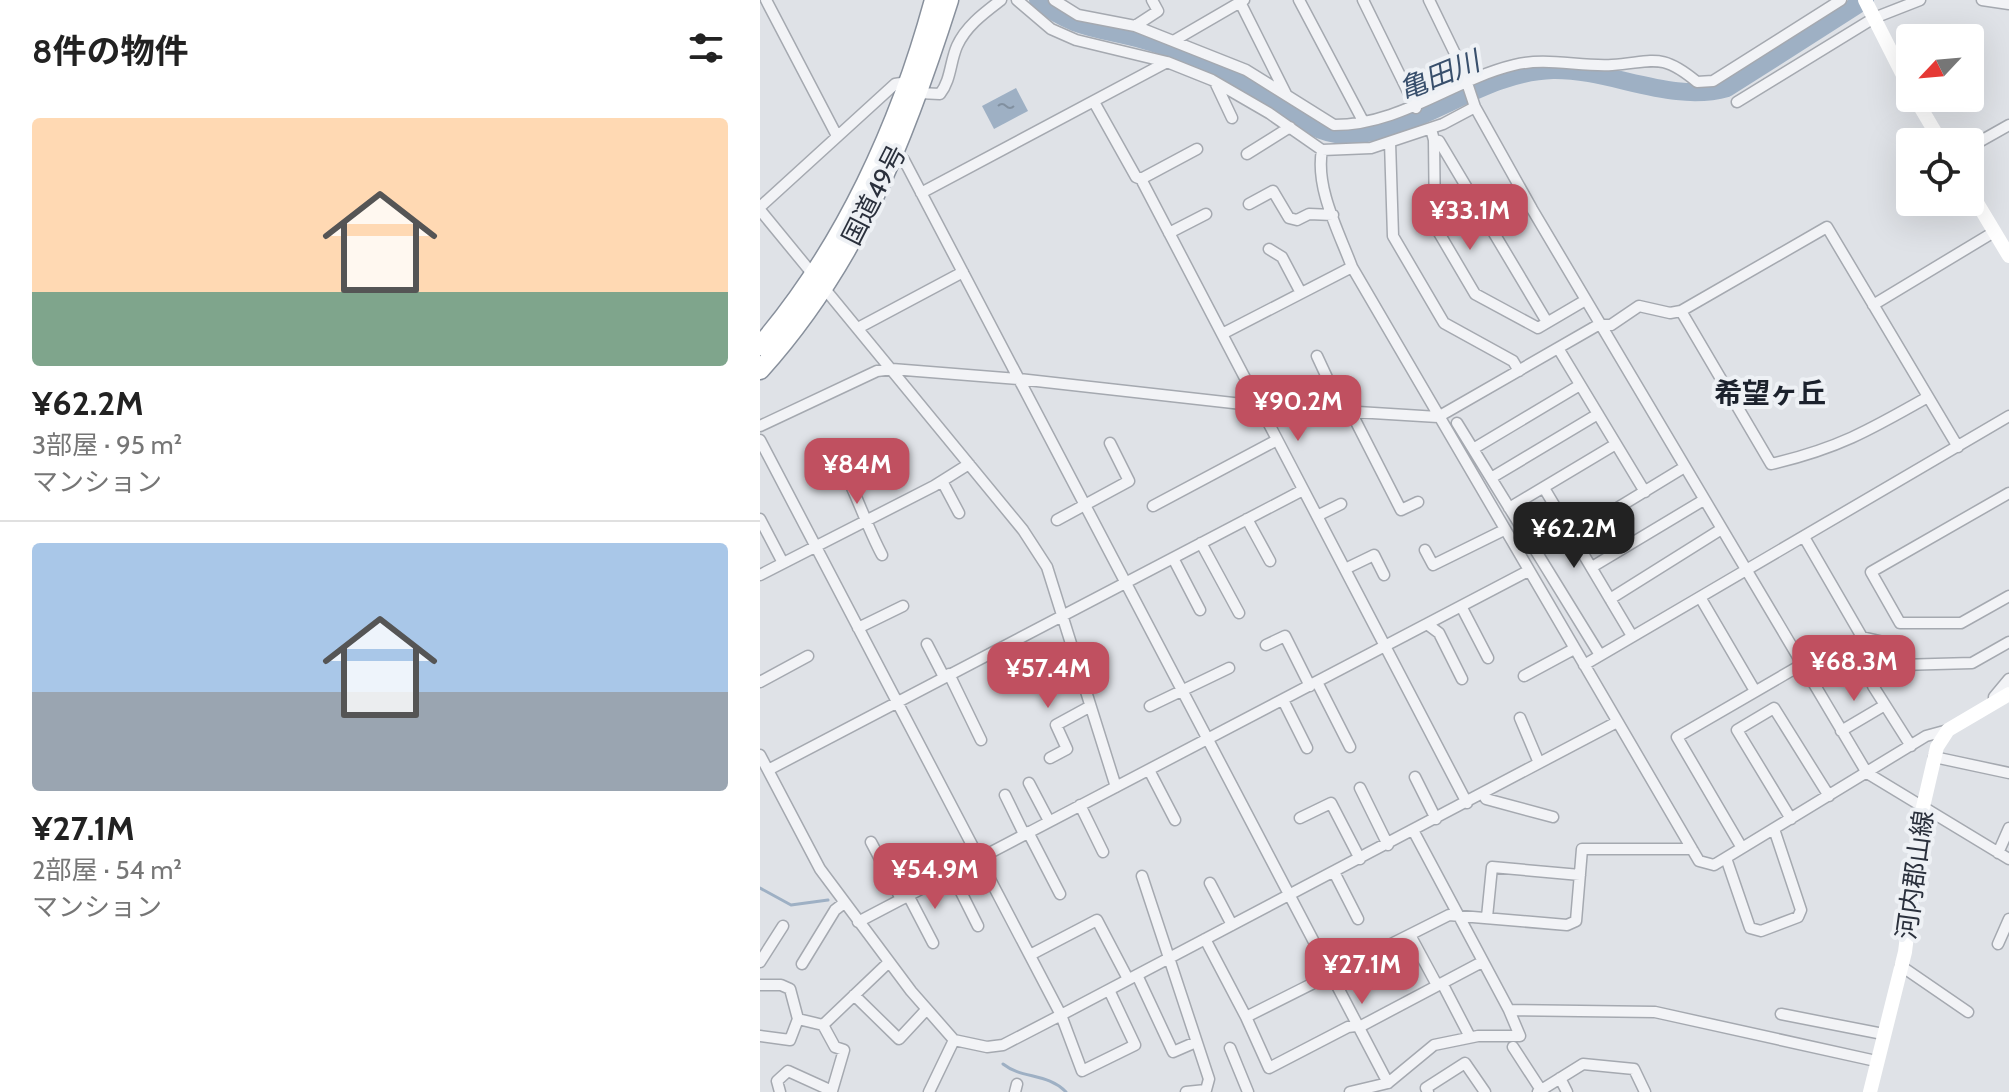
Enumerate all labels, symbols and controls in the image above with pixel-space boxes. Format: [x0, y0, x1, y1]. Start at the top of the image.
north arrow [1896, 24, 1984, 112]
map controls [1896, 24, 1984, 216]
icon: filters [684, 26, 728, 70]
text: 8件の物件 [32, 30, 189, 72]
water label: 亀田川 [1394, 42, 1487, 106]
button: locate [1896, 128, 1984, 216]
street label: 国道49号 [835, 140, 913, 250]
icon: home [308, 170, 452, 314]
pin: ¥33.1M [1405, 184, 1535, 252]
text: ¥33.1M [1430, 194, 1510, 226]
pin: ¥90.2M [1233, 375, 1363, 443]
district label: 希望ヶ丘 [1714, 376, 1826, 410]
text: ¥62.2M [32, 382, 144, 424]
text: ¥90.2M [1253, 385, 1343, 417]
text: 3部屋 · 95 m² [32, 429, 182, 461]
pin: ¥84M [810, 438, 904, 506]
text: ¥84M [822, 448, 892, 480]
text: マンション [32, 466, 162, 498]
pin: ¥62.2M [1509, 502, 1639, 570]
text: ¥62.2M [1531, 512, 1617, 544]
icon: home [308, 595, 452, 739]
pin: ¥68.3M [1789, 635, 1919, 703]
pin: ¥57.4M [983, 642, 1113, 710]
text: ¥68.3M [1810, 645, 1898, 677]
text: ¥57.4M [1005, 652, 1091, 684]
text: ¥27.1M [32, 807, 134, 849]
street label: 河内郡山線 [1890, 808, 1940, 942]
pin: ¥54.9M [870, 843, 1000, 911]
text: ¥54.9M [891, 853, 979, 885]
text: 2部屋 · 54 m² [32, 854, 182, 886]
text: マンション [32, 891, 162, 923]
pin: ¥27.1M [1297, 938, 1427, 1006]
text: ¥27.1M [1323, 948, 1401, 980]

